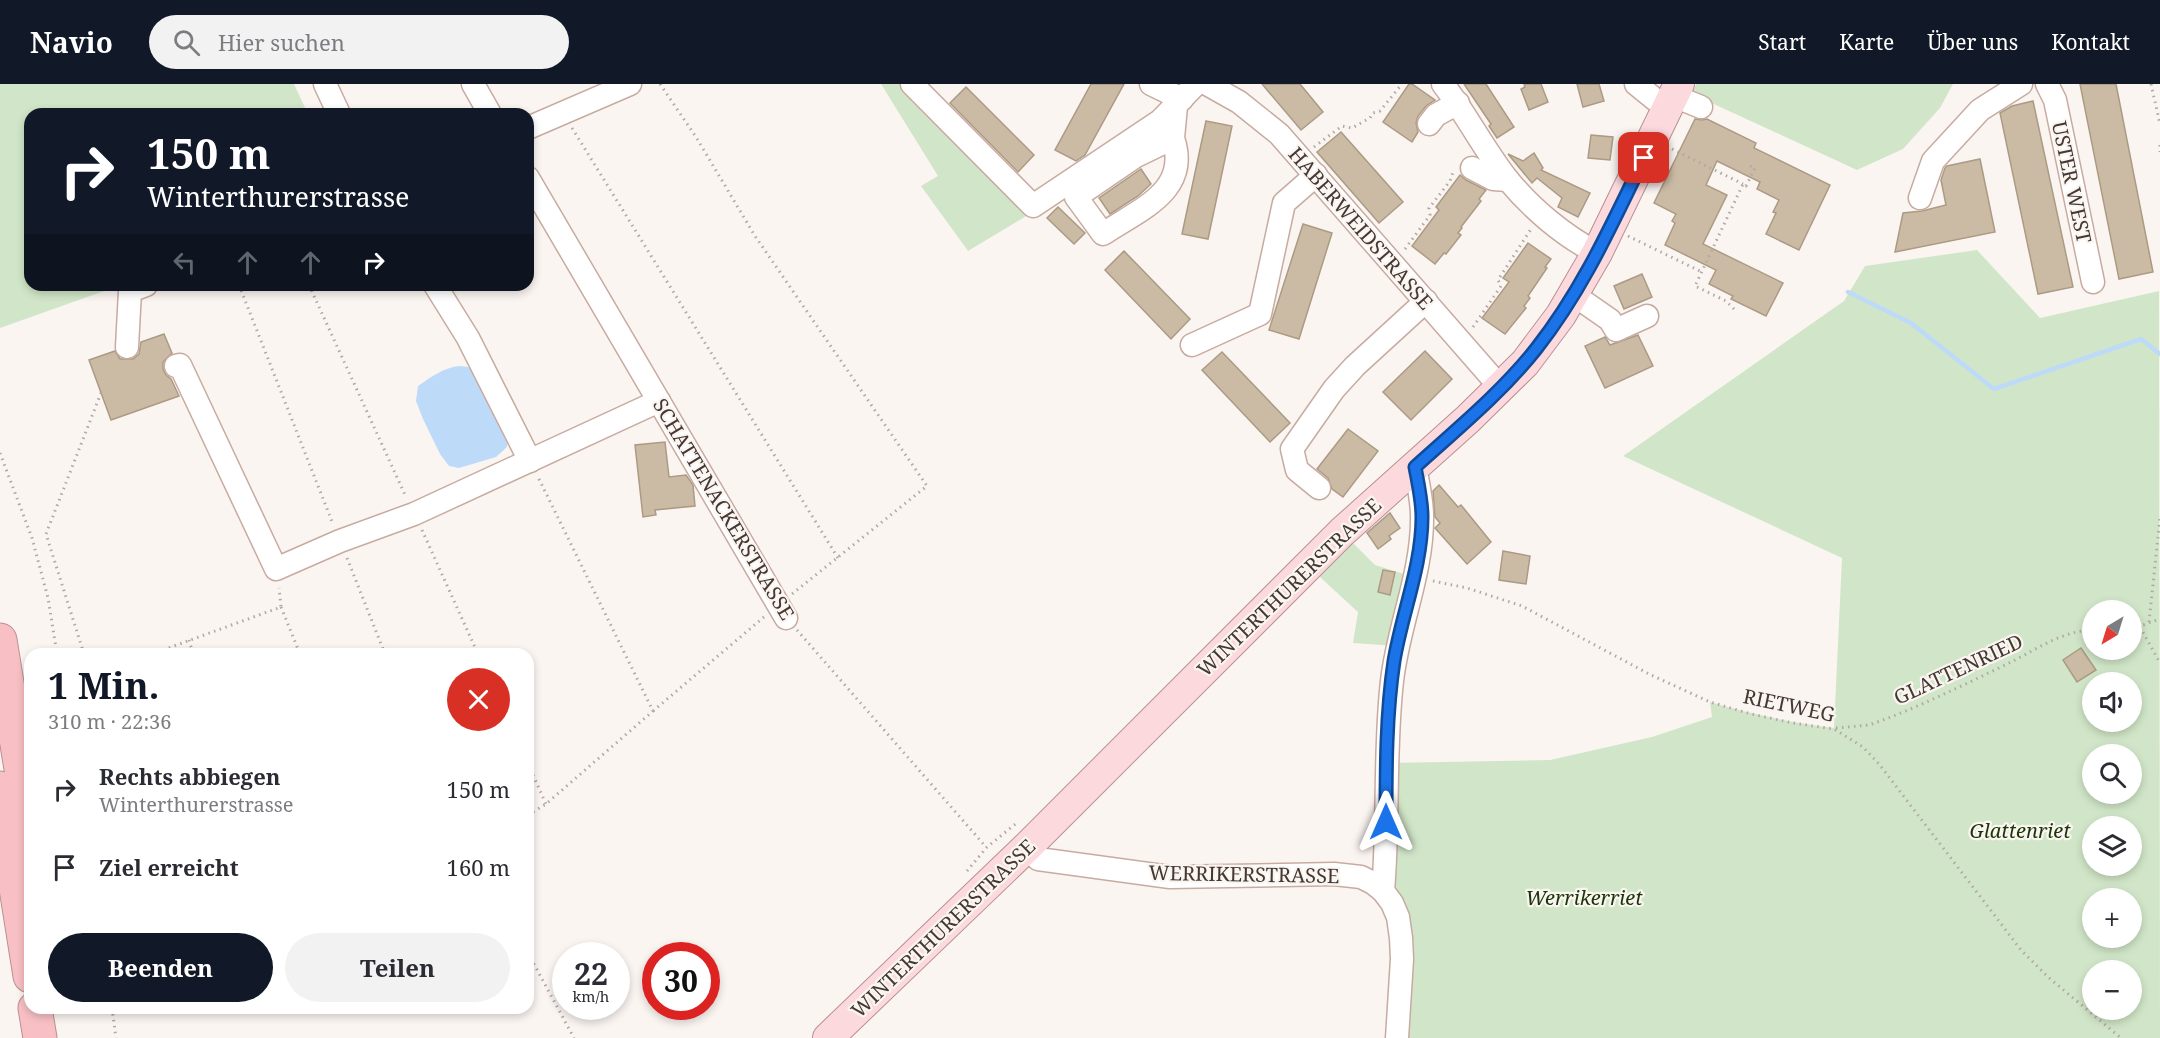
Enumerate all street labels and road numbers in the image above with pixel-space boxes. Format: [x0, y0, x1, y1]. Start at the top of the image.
street label: USTER WEST [2046, 119, 2098, 245]
street label: HABERWEIDSTRASSE [1283, 141, 1439, 315]
street label: SCHATTENACKERSTRASSE [647, 393, 801, 625]
street label: WINTERTHURERSTRASSE [1191, 492, 1387, 682]
street label: GLATTENRIED [1889, 627, 2027, 711]
street label: RIETWEG [1741, 682, 1837, 728]
street label: WINTERTHURERSTRASSE [845, 833, 1041, 1023]
street label: WERRIKERSTRASSE [1148, 859, 1340, 889]

